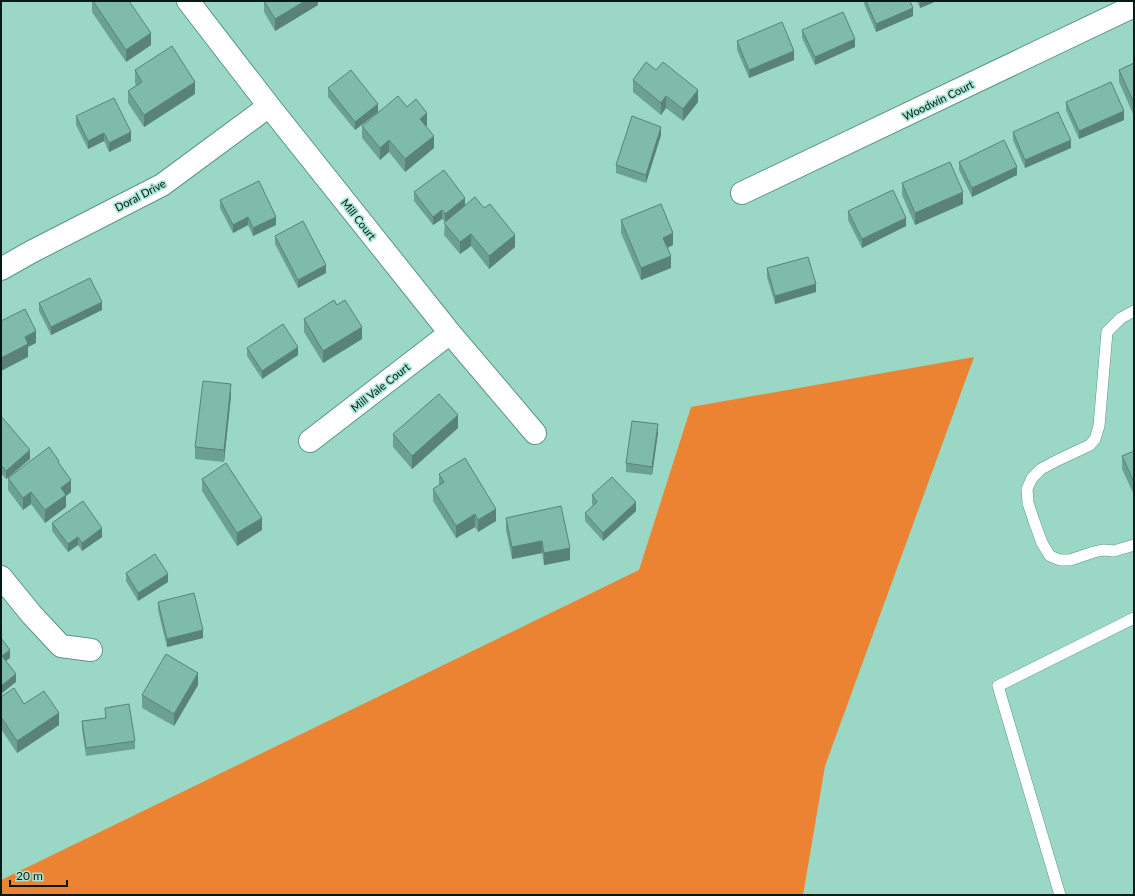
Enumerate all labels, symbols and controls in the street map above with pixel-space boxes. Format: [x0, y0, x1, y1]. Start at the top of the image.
street label: Woodwin Court [900, 77, 976, 123]
street label: Doral Drive [112, 176, 168, 214]
street label: Mill Court [339, 196, 379, 242]
street label: Mill Vale Court [348, 360, 412, 414]
scale bar [10, 862, 67, 888]
text: 20 m [16, 868, 43, 883]

